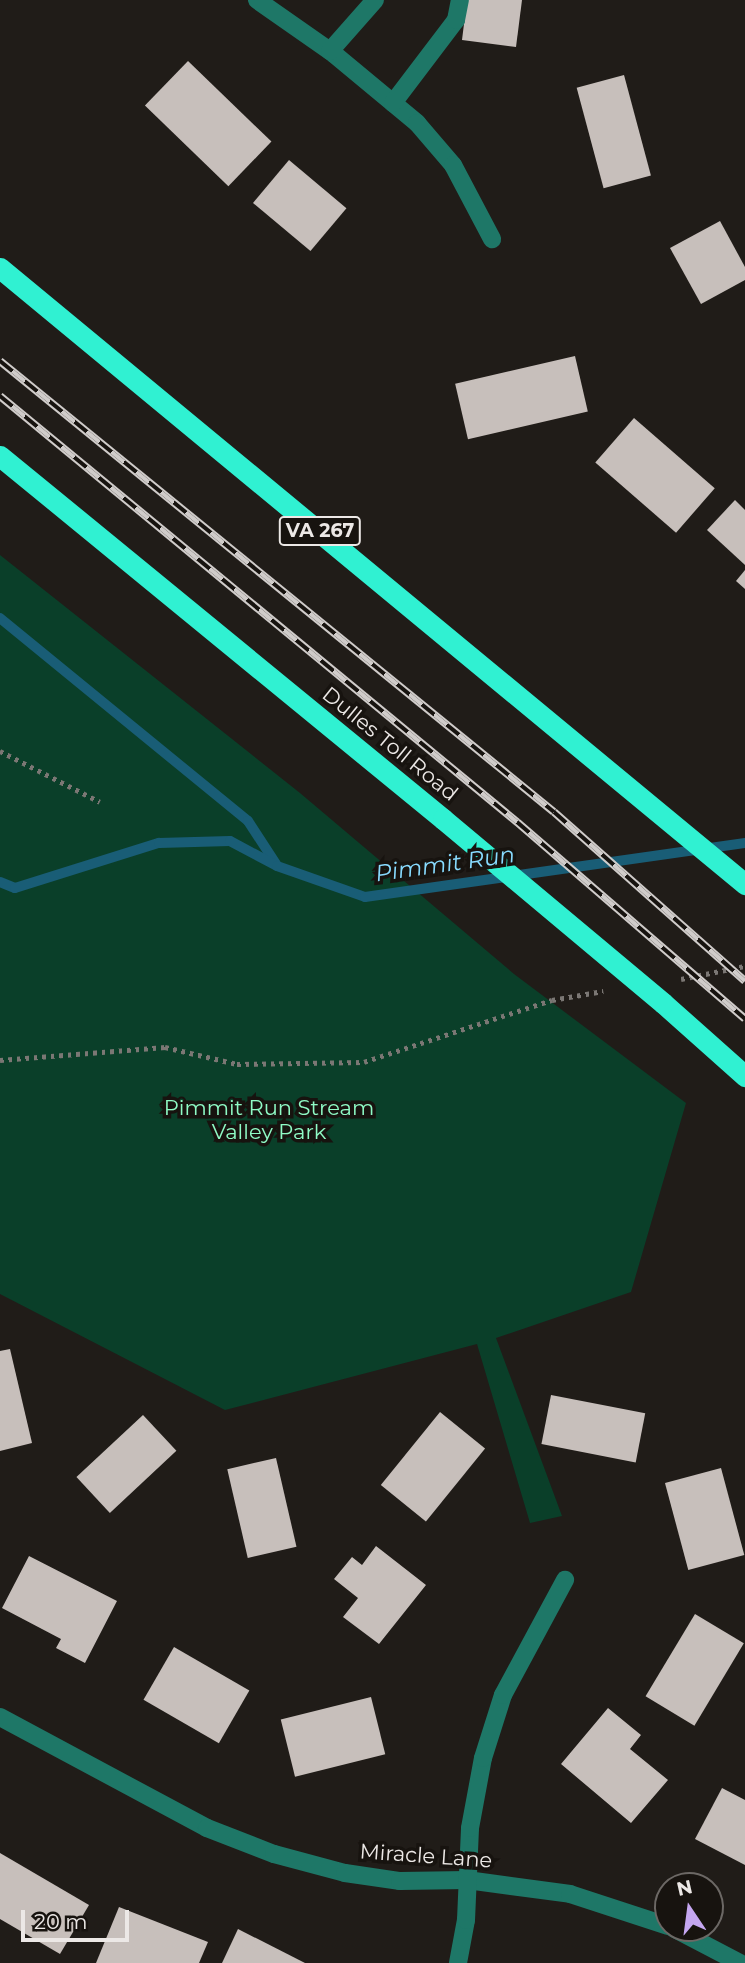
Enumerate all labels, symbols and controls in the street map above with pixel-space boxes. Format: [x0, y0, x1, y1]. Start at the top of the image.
road number: VA 267 [278, 516, 362, 546]
street label: Dulles Toll Road [317, 682, 463, 806]
water label: Pimmit Run [373, 841, 517, 887]
park label: Pimmit Run Stream Valley Park [164, 1095, 374, 1145]
street label: Miracle Lane [359, 1839, 493, 1873]
north arrow [654, 1872, 724, 1942]
text: N [675, 1875, 695, 1901]
scale bar [24, 1896, 133, 1940]
text: 20 m [34, 1909, 88, 1934]

